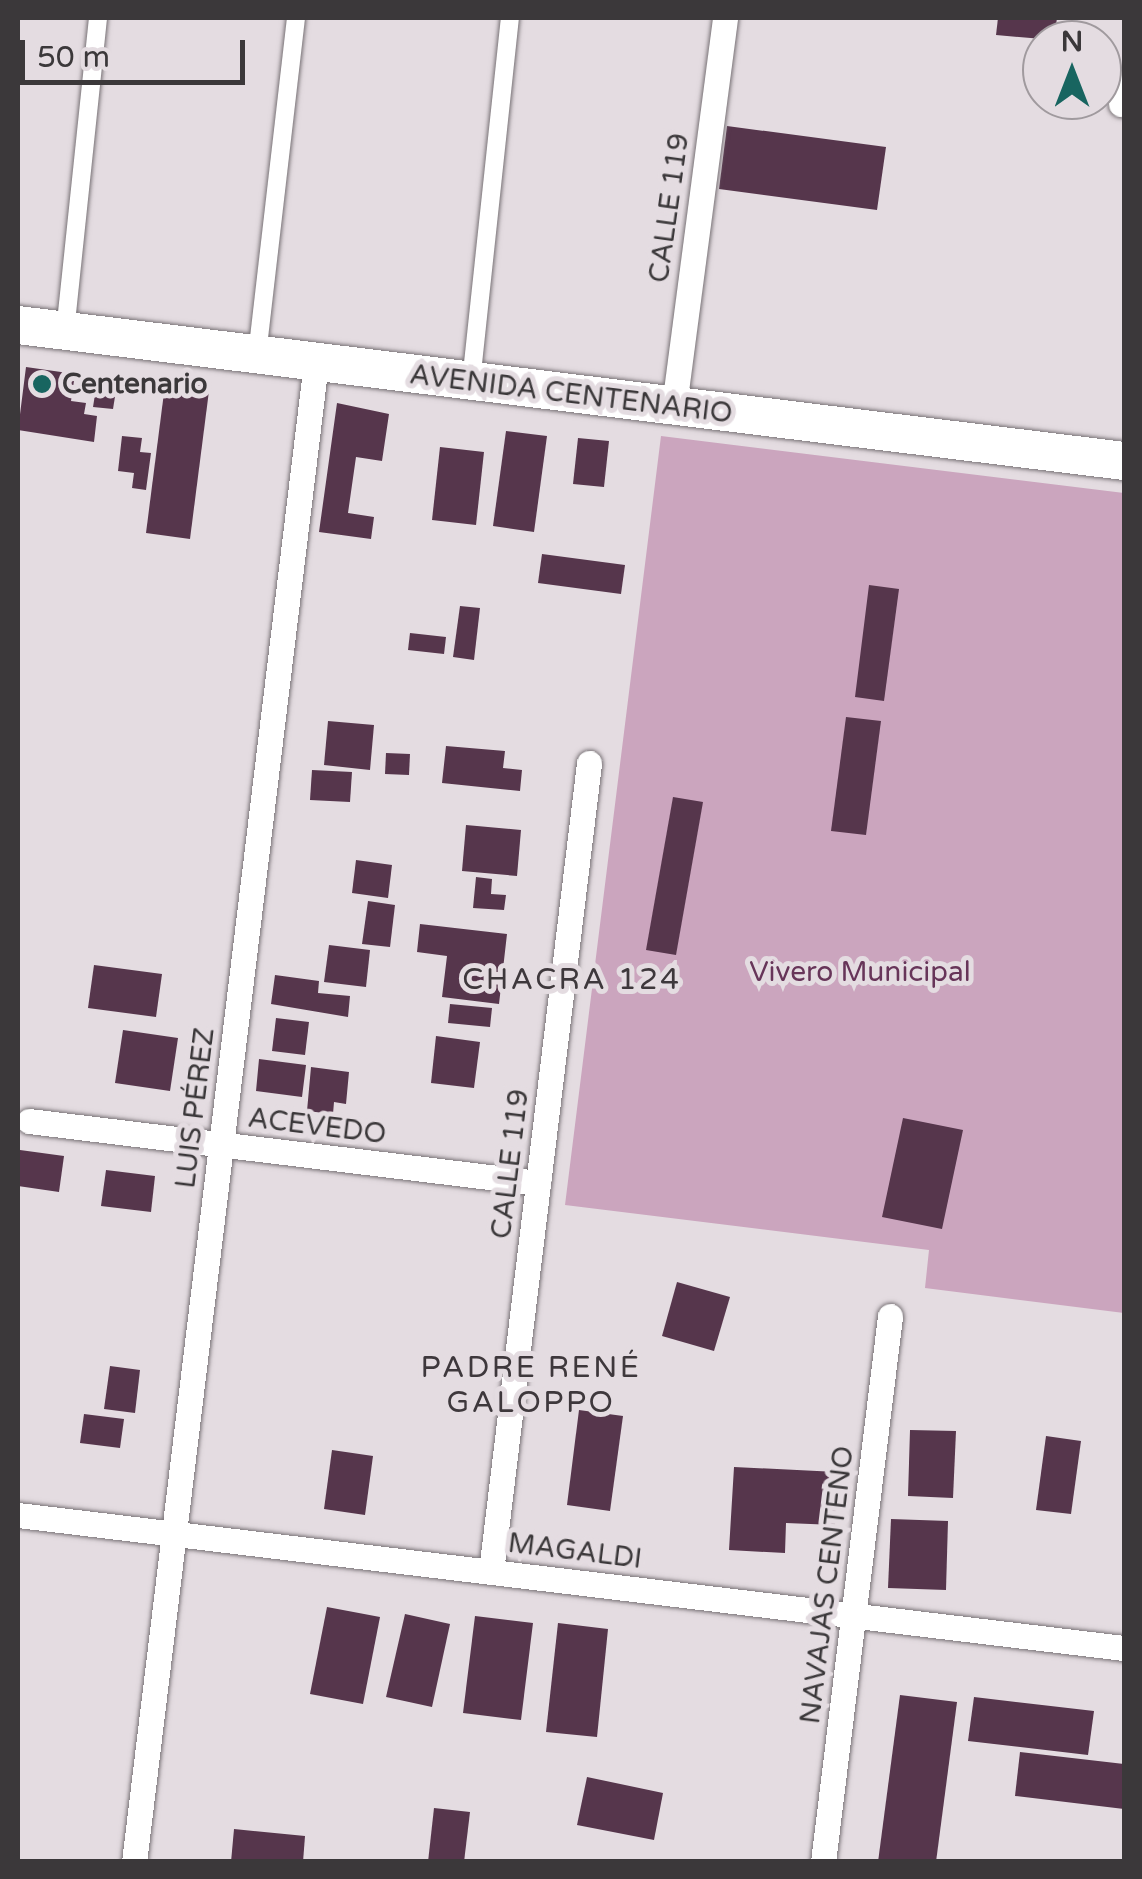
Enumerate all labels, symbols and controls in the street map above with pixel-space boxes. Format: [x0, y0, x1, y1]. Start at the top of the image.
scale bar [25, 20, 250, 82]
north arrow [1022, 20, 1122, 120]
text: N [1061, 25, 1083, 59]
text: 50 m [37, 39, 110, 76]
street label: CALLE 119 [642, 131, 696, 285]
street label: AVENIDA CENTENARIO [408, 358, 734, 430]
place label: Centenario [62, 367, 207, 401]
marker: Centenario [31, 373, 53, 395]
park label: Vivero Municipal [749, 955, 971, 989]
district label: CHACRA 124 [462, 962, 682, 998]
street label: LUIS PÉREZ [168, 1026, 222, 1190]
street label: CALLE 119 [484, 1087, 536, 1241]
street label: ACEVEDO [246, 1101, 388, 1151]
district label: PADRE RENÉ GALOPPO [421, 1350, 641, 1420]
street label: NAVAJAS CENTENO [793, 1444, 861, 1726]
street label: MAGALDI [506, 1526, 644, 1576]

